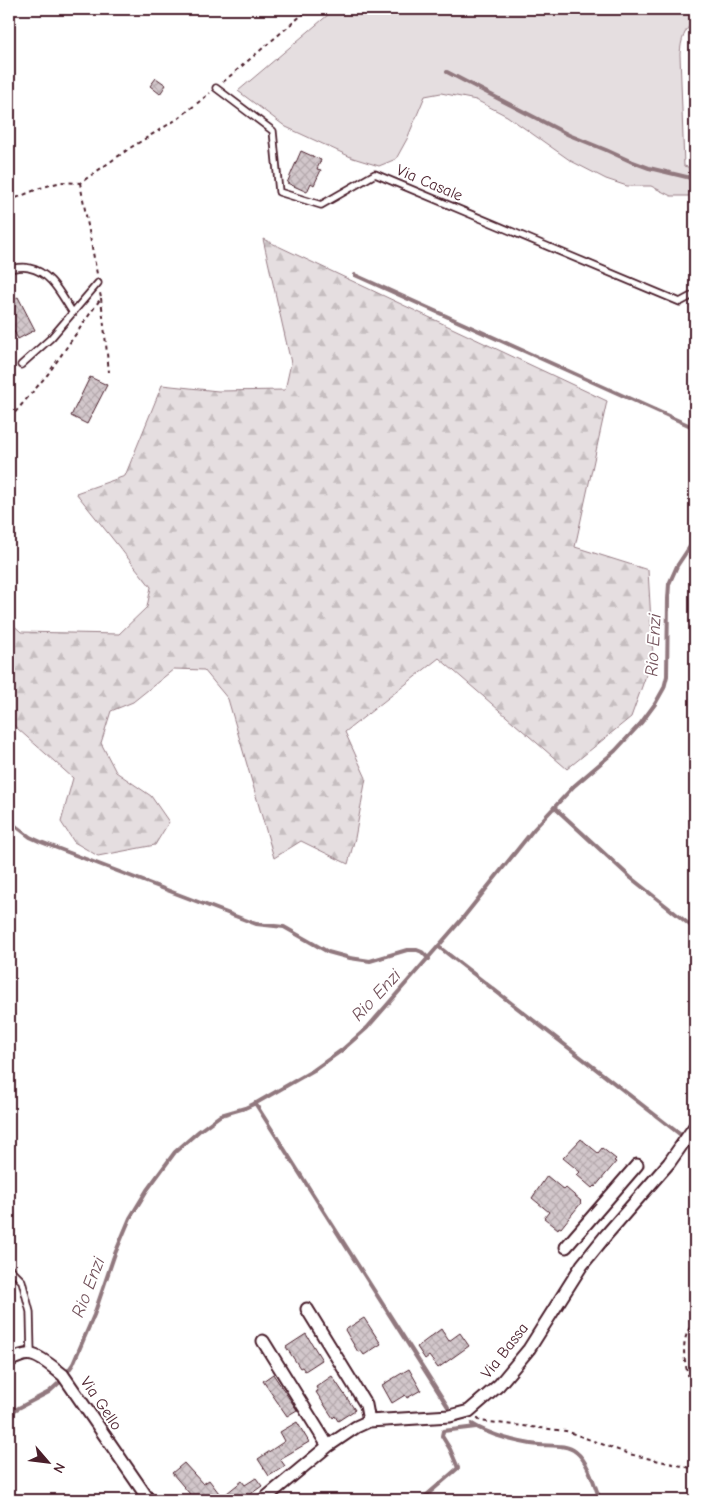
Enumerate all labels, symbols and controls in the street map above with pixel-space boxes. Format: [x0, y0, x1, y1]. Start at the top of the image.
street label: Via Casale [394, 161, 465, 205]
water label: Rio Enzi [641, 612, 666, 677]
water label: Rio Enzi [347, 965, 406, 1025]
water label: Rio Enzi [67, 1253, 110, 1320]
street label: Via Bassa [478, 1319, 532, 1382]
street label: Via Gello [77, 1373, 126, 1434]
north arrow [22, 1436, 72, 1486]
text: N [49, 1460, 69, 1476]

